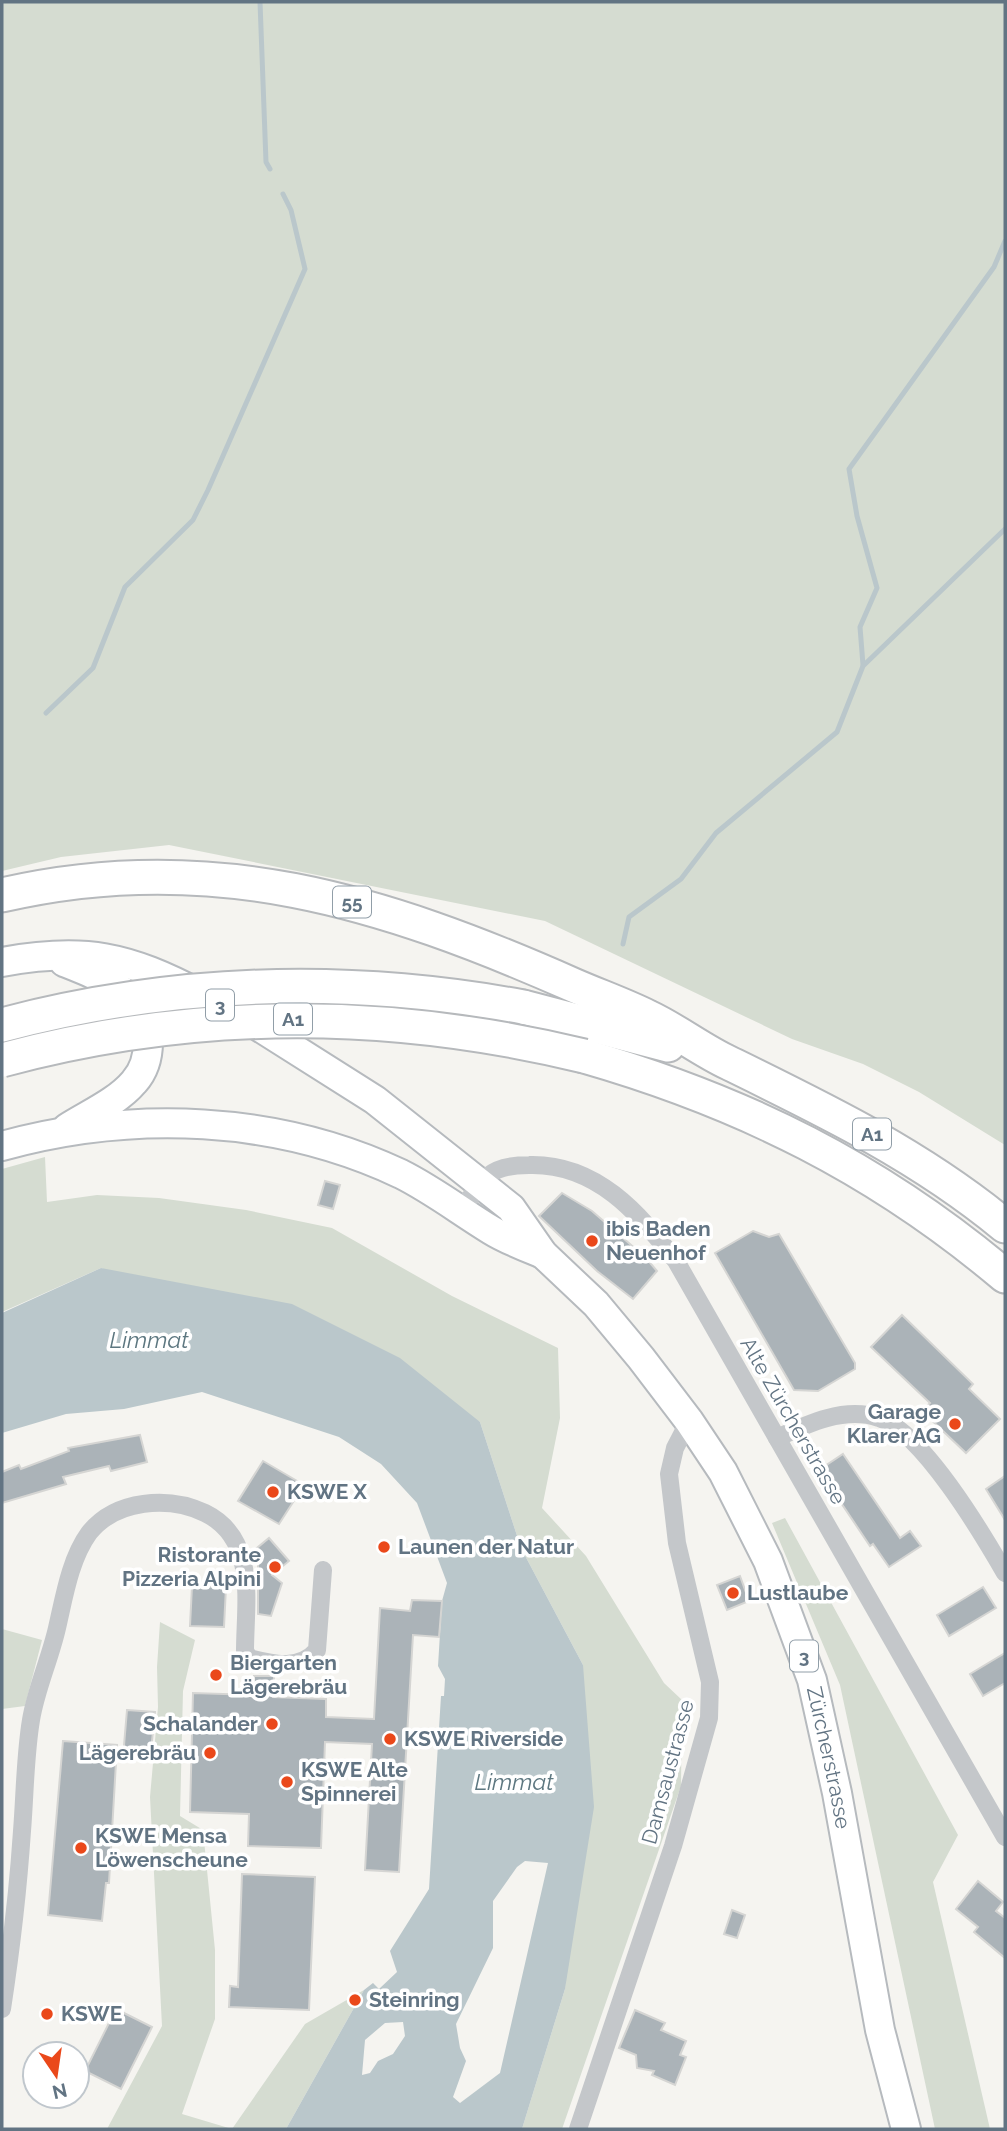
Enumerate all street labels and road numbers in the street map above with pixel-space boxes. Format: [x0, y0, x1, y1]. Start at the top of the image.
road number: 55 [333, 887, 371, 918]
road number: 3 [206, 990, 234, 1021]
road number: A1 [274, 1004, 312, 1035]
road number: A1 [853, 1118, 891, 1150]
street label: Alte Zürcherstrasse [735, 1333, 851, 1509]
road number: 3 [790, 1640, 818, 1672]
street label: Zürcherstrasse [802, 1684, 856, 1831]
street label: Damsaustrasse [636, 1697, 699, 1847]

